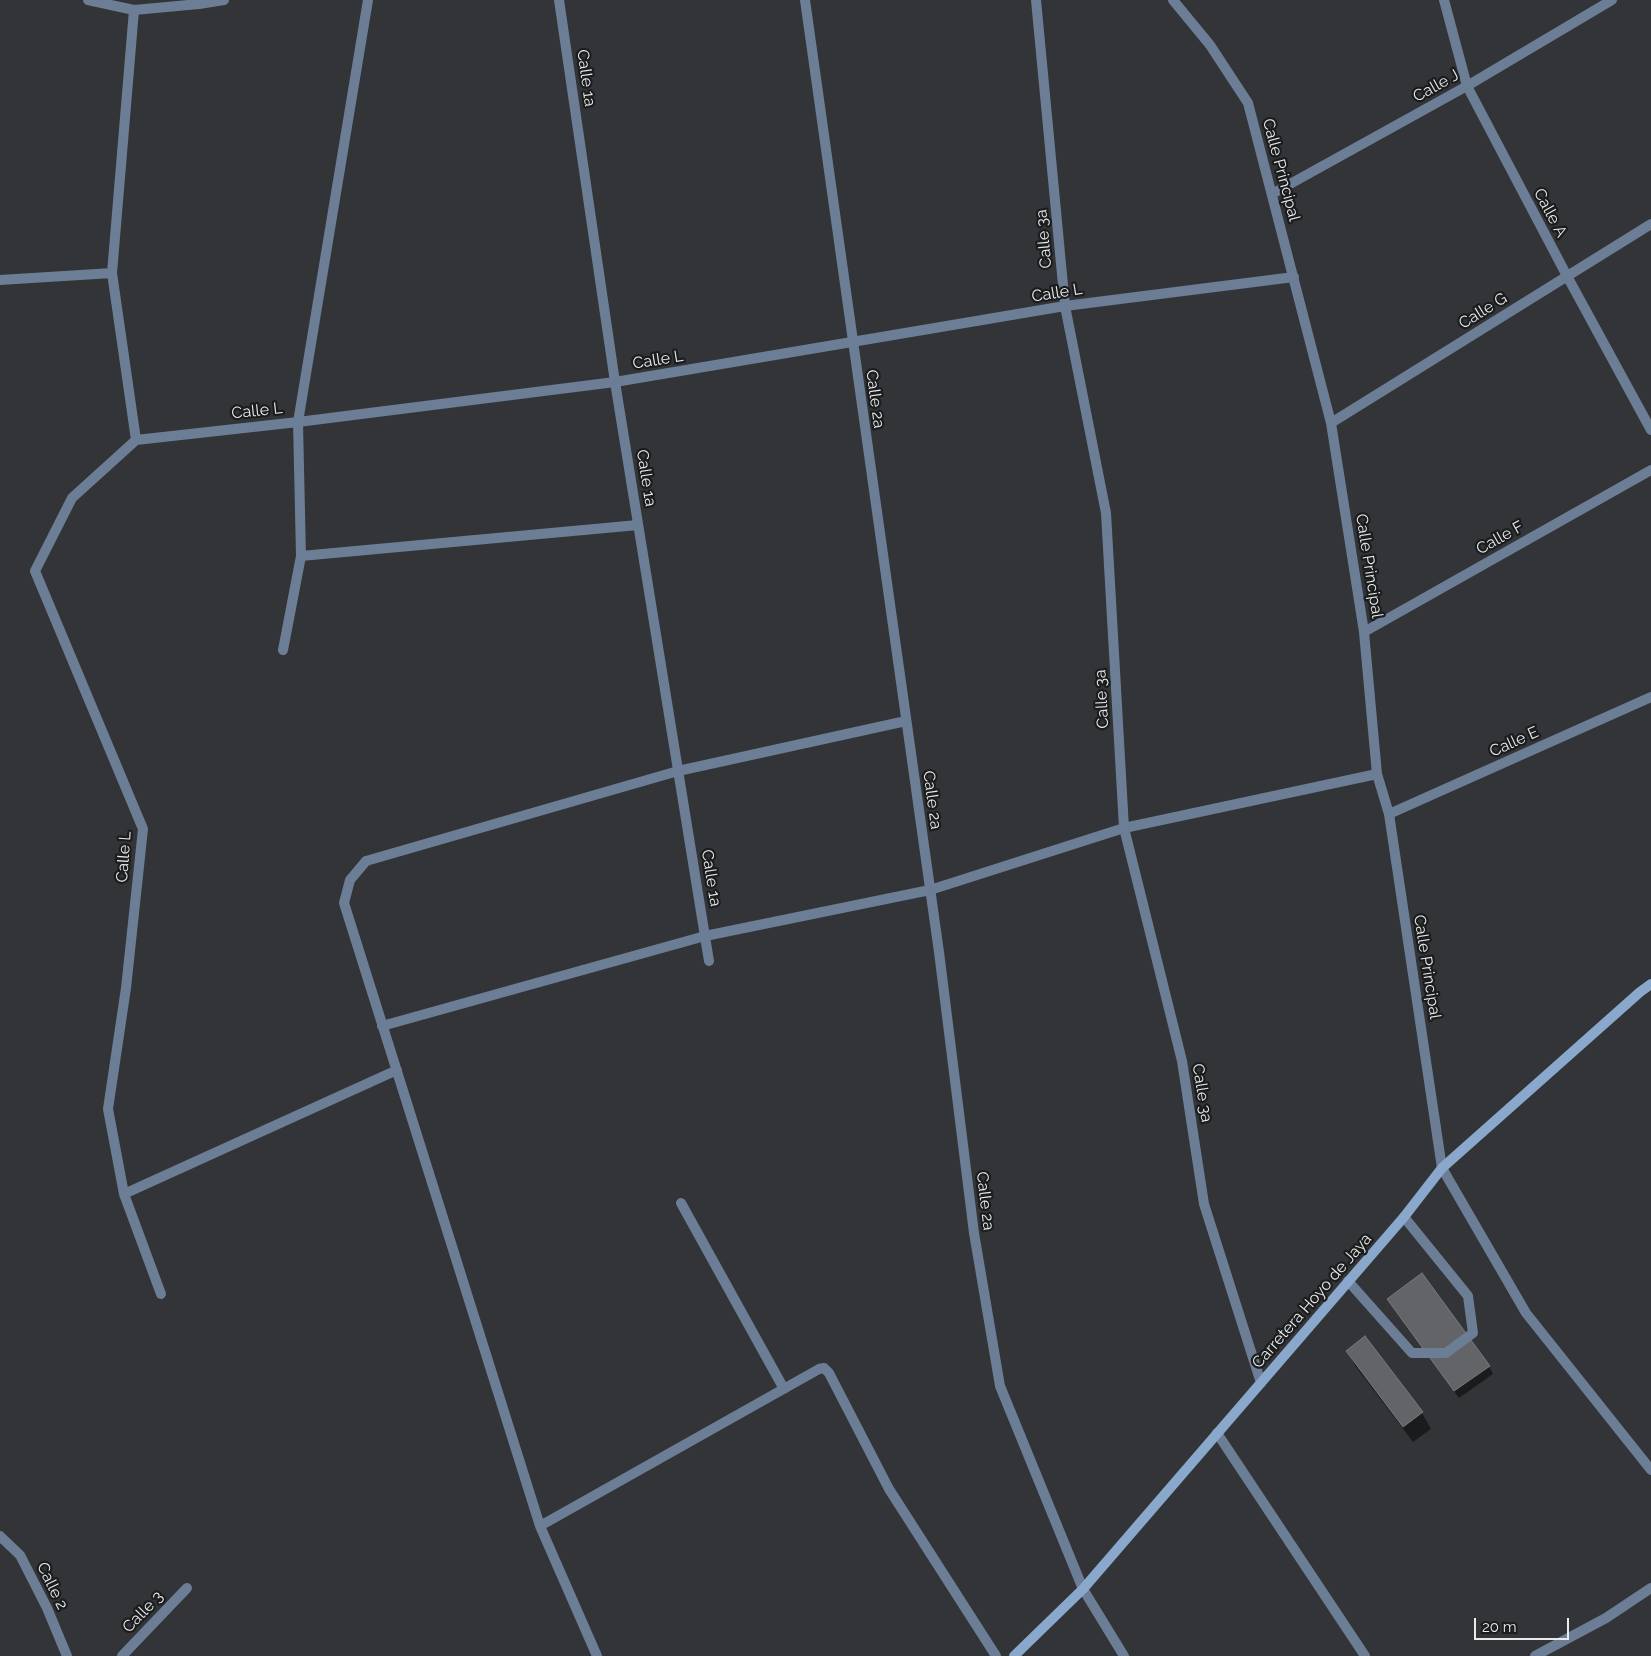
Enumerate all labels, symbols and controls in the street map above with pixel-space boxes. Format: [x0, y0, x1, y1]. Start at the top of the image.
street label: Calle 1a [572, 48, 600, 108]
street label: Calle J [1410, 66, 1462, 106]
street label: Calle Principal [1258, 117, 1304, 223]
street label: Calle A [1529, 185, 1571, 241]
street label: Calle 3a [1032, 209, 1056, 269]
street label: Calle L [1030, 280, 1084, 306]
street label: Calle G [1455, 289, 1511, 333]
street label: Calle L [631, 347, 685, 373]
street label: Calle 2a [861, 368, 889, 430]
street label: Calle L [231, 399, 283, 423]
street label: Calle 1a [632, 448, 660, 508]
street label: Calle Principal [1351, 512, 1387, 620]
street label: Calle F [1473, 517, 1527, 559]
street label: Calle 3a [1091, 669, 1113, 729]
street label: Calle E [1487, 723, 1541, 761]
street label: Calle 2a [918, 769, 946, 831]
street label: Calle L [113, 831, 135, 883]
street label: Calle 1a [697, 848, 725, 908]
street label: Calle Principal [1409, 913, 1445, 1021]
street label: Calle 3a [1188, 1062, 1216, 1124]
street label: Calle 2a [972, 1171, 998, 1231]
street label: Carretera Hoyo de Jaya [1248, 1230, 1376, 1372]
street label: Calle 2 [32, 1559, 72, 1613]
street label: Calle 3 [119, 1587, 167, 1637]
scale bar [1476, 1608, 1571, 1640]
text: 20 m [1482, 1618, 1517, 1636]

